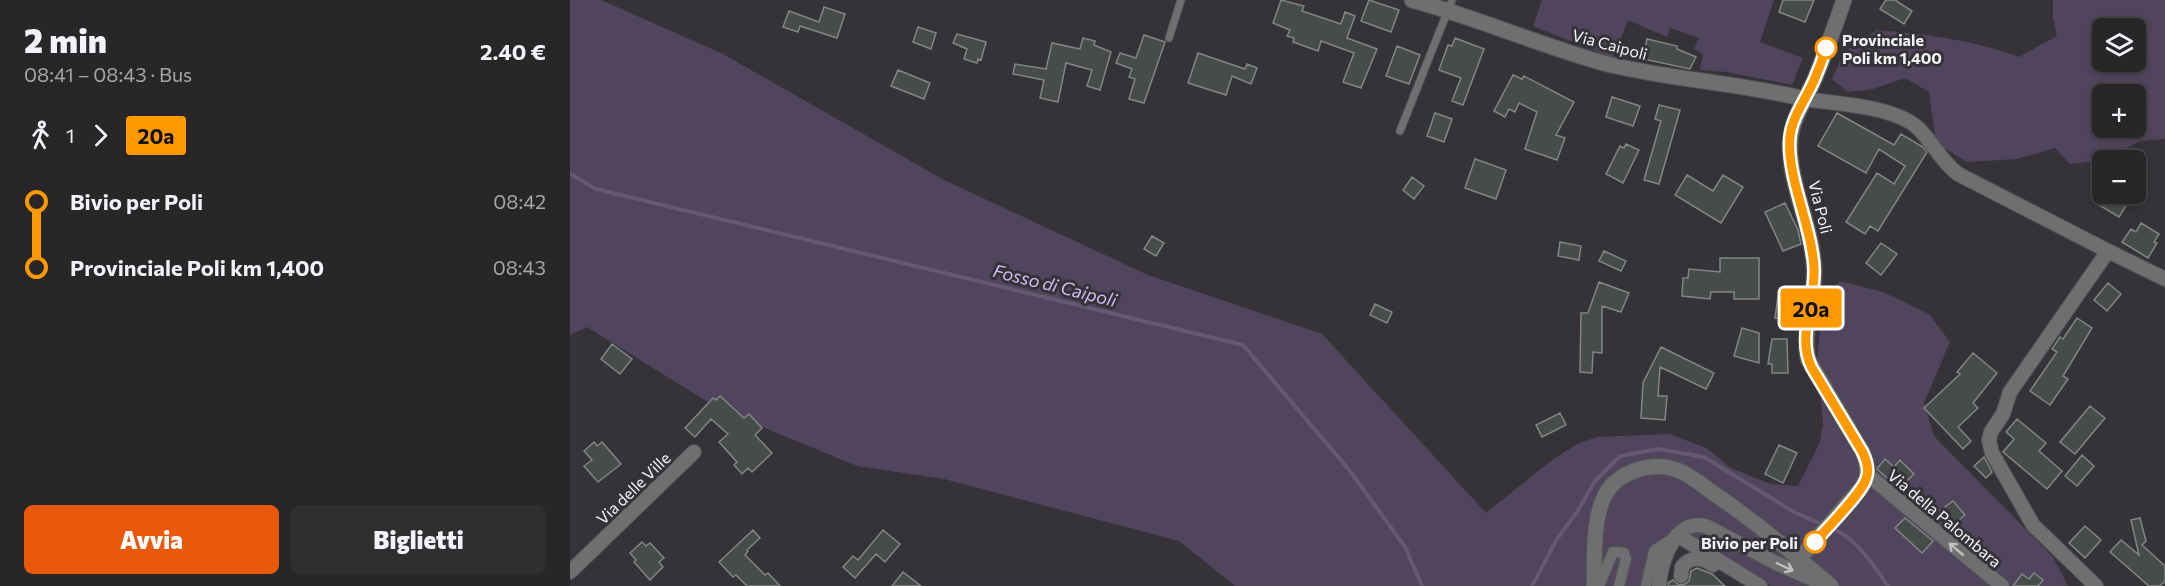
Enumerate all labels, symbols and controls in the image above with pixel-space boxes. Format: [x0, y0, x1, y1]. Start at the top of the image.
map controls [2092, 18, 2146, 204]
button: layers [2092, 18, 2146, 72]
text: 2 min [24, 19, 107, 60]
street label: Via Caipoli [1570, 25, 1650, 63]
place label: Provinciale Poli km 1,400 [1842, 30, 1942, 67]
marker: Provinciale Poli km 1,400 [1815, 37, 1837, 59]
text: 2.40 € [480, 38, 546, 65]
text: 08:41 – 08:43 · Bus [24, 62, 192, 86]
button: + [2092, 84, 2146, 138]
icon: walk [24, 119, 57, 152]
icon: forward [84, 119, 117, 152]
text: 1 [66, 123, 75, 147]
text: 20a [138, 123, 174, 148]
button: − [2092, 150, 2146, 204]
street label: Via Poli [1805, 178, 1837, 236]
text: Bivio per Poli [70, 188, 203, 215]
text: 08:42 [493, 189, 546, 213]
text: Provinciale Poli km 1,400 [70, 254, 324, 281]
text: 08:43 [493, 255, 546, 279]
water label: Fosso di Caipoli [991, 259, 1120, 311]
line badge: 20a [1776, 288, 1846, 328]
text: 20a [1793, 296, 1829, 321]
street label: Via delle Ville [592, 448, 674, 528]
street label: Via della Palombara [1884, 465, 2006, 571]
button: Avvia [24, 505, 279, 574]
button: Biglietti [291, 505, 546, 574]
marker: Bivio per Poli [1804, 531, 1826, 553]
place label: Bivio per Poli [1701, 533, 1798, 552]
one-way arrow [1949, 542, 1964, 556]
one-way arrow [1776, 562, 1794, 574]

